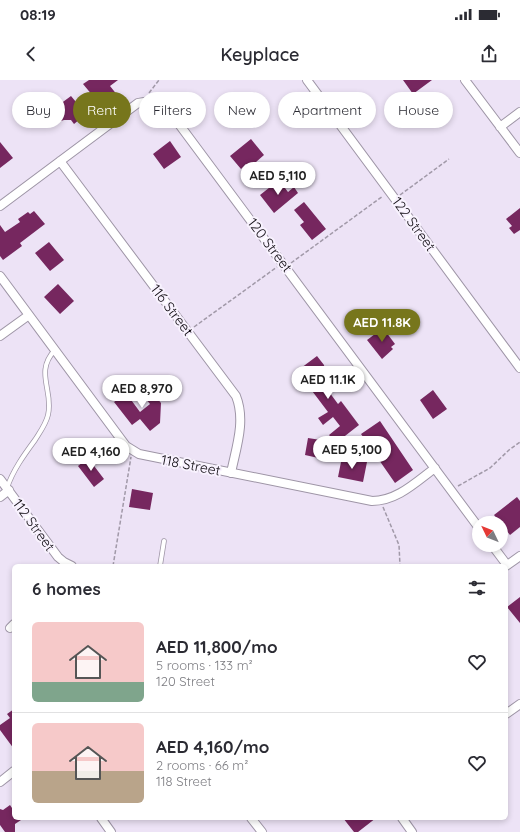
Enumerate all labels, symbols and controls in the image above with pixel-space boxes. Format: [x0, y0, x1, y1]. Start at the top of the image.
text: 08:19 [20, 5, 56, 24]
icon: back [20, 43, 42, 65]
text: Keyplace [220, 43, 300, 66]
icon: share [478, 43, 500, 65]
chip: Buy [12, 92, 65, 128]
chip: Rent [73, 92, 131, 128]
chip: Filters [139, 92, 206, 128]
chip: New [214, 92, 270, 128]
chip: Apartment [278, 92, 376, 128]
chip: House [384, 92, 453, 128]
pin: AED 5,110 [232, 162, 324, 196]
text: AED 5,110 [250, 167, 306, 183]
street label: 122 Street [388, 193, 440, 255]
street label: 120 Street [244, 214, 296, 276]
street label: 116 Street [147, 281, 197, 340]
pin: AED 11.8K [336, 309, 428, 343]
text: AED 11.8K [353, 314, 411, 330]
pin: AED 11.1K [282, 366, 374, 400]
text: AED 11.1K [301, 371, 355, 387]
pin: AED 8,970 [96, 375, 188, 409]
text: AED 8,970 [111, 380, 173, 396]
pin: AED 5,100 [306, 436, 398, 470]
pin: AED 4,160 [45, 438, 137, 472]
text: AED 5,100 [322, 441, 382, 457]
text: AED 4,160 [61, 443, 121, 459]
street label: 118 Street [160, 450, 222, 480]
street label: 112 Street [9, 495, 59, 555]
north arrow [472, 516, 508, 552]
map controls [472, 516, 508, 552]
icon: filters [466, 577, 488, 599]
text: 6 homes [32, 578, 101, 599]
text: AED 11,800/mo [156, 636, 278, 657]
icon: home [64, 638, 112, 686]
icon: heart [466, 651, 488, 673]
text: 5 rooms · 133 m² [156, 657, 253, 673]
text: 120 Street [156, 673, 215, 689]
text: AED 4,160/mo [156, 736, 269, 757]
icon: home [64, 739, 112, 787]
icon: heart [466, 752, 488, 774]
text: 2 rooms · 66 m² [156, 757, 248, 773]
text: 118 Street [156, 773, 212, 789]

